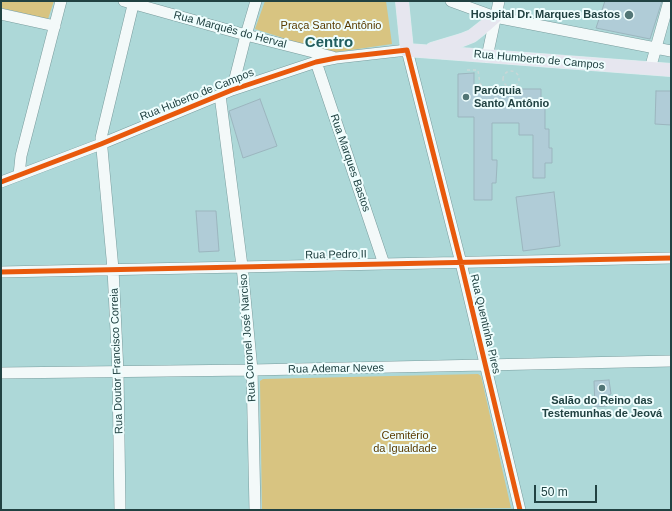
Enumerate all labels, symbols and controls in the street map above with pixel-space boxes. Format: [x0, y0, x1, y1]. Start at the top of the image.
place label: Hospital Dr. Marques Bastos [471, 8, 620, 22]
street label: Rua Marquês do Herval [172, 9, 288, 51]
marker: Hospital Dr. Marques Bastos [623, 9, 635, 21]
park label: Praça Santo Antônio [281, 19, 381, 33]
district label: Centro [305, 34, 353, 52]
street label: Rua Humberto de Campos [473, 48, 605, 72]
street label: Rua Huberto de Campos [138, 66, 256, 124]
place label: Paróquia Santo Antônio [474, 84, 549, 110]
marker: Paróquia Santo Antônio [461, 92, 471, 102]
street label: Rua Marques Bastos [327, 112, 373, 214]
street label: Rua Pedro II [305, 248, 367, 262]
street label: Rua Quentinha Pires [467, 273, 503, 375]
street label: Rua Coronel José Narciso [237, 274, 259, 402]
street label: Rua Doutor Francisco Correia [108, 288, 126, 434]
street label: Rua Ademar Neves [288, 362, 384, 376]
marker: Salão do Reino das Testemunhas de Jeová [597, 383, 607, 393]
place label: Salão do Reino das Testemunhas de Jeová [542, 394, 662, 420]
park label: Cemitério da Igualdade [373, 429, 437, 455]
scale bar [536, 477, 599, 503]
text: 50 m [541, 485, 568, 499]

